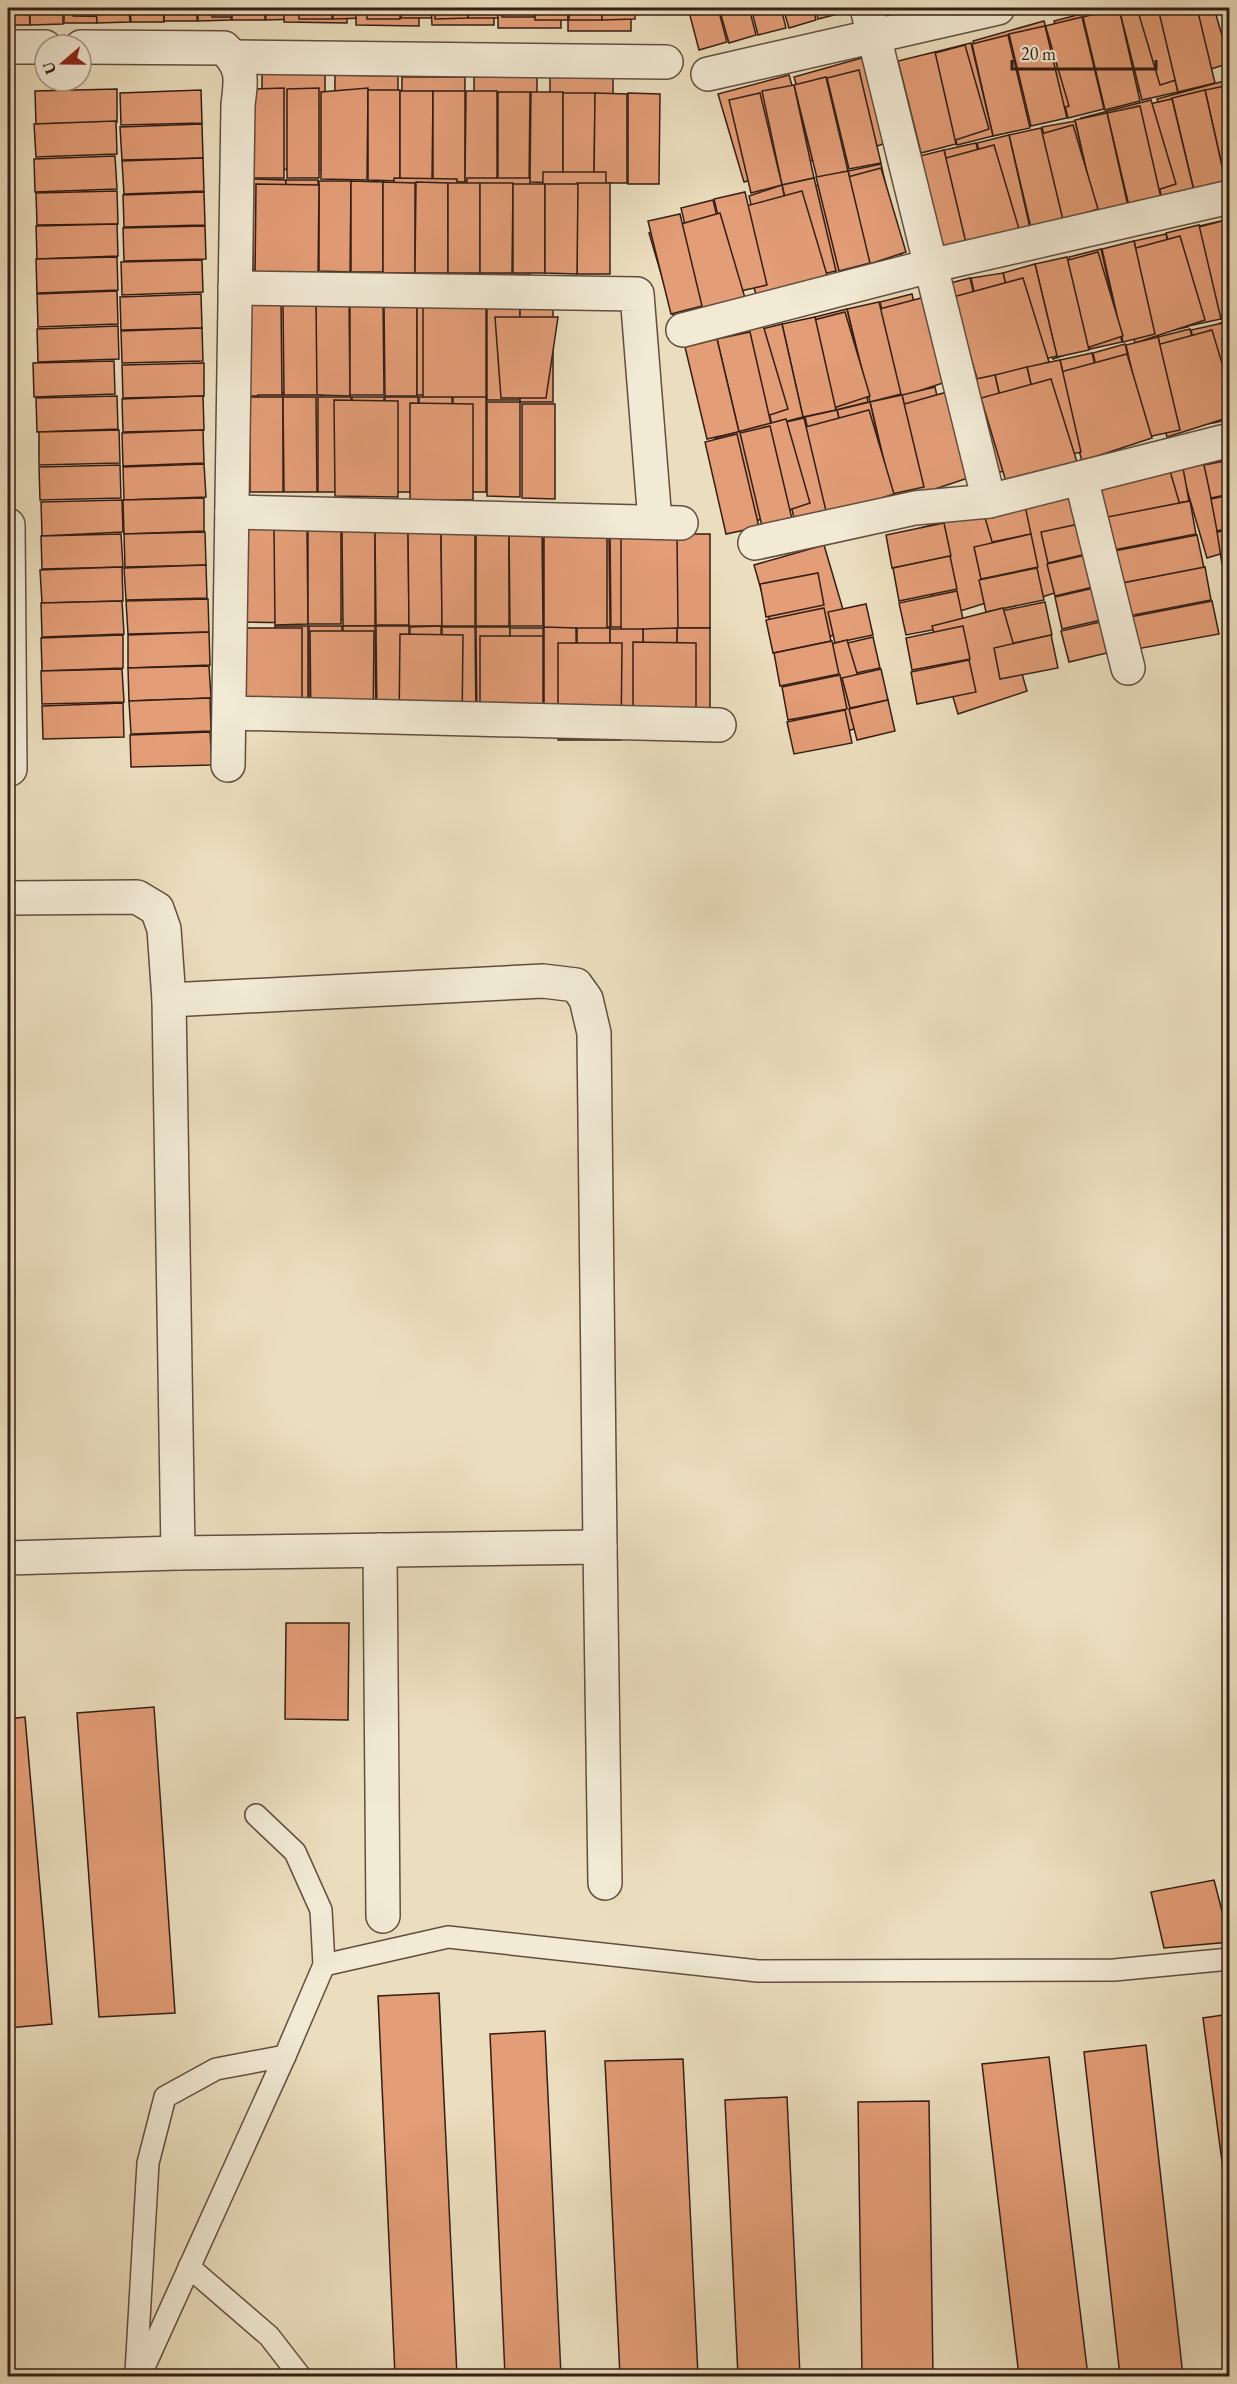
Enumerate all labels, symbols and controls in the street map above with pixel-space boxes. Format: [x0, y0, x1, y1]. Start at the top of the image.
north arrow [33, 33, 93, 93]
scale bar [1012, 33, 1156, 71]
text: 20 m [1021, 42, 1056, 65]
text: U [37, 59, 61, 77]

